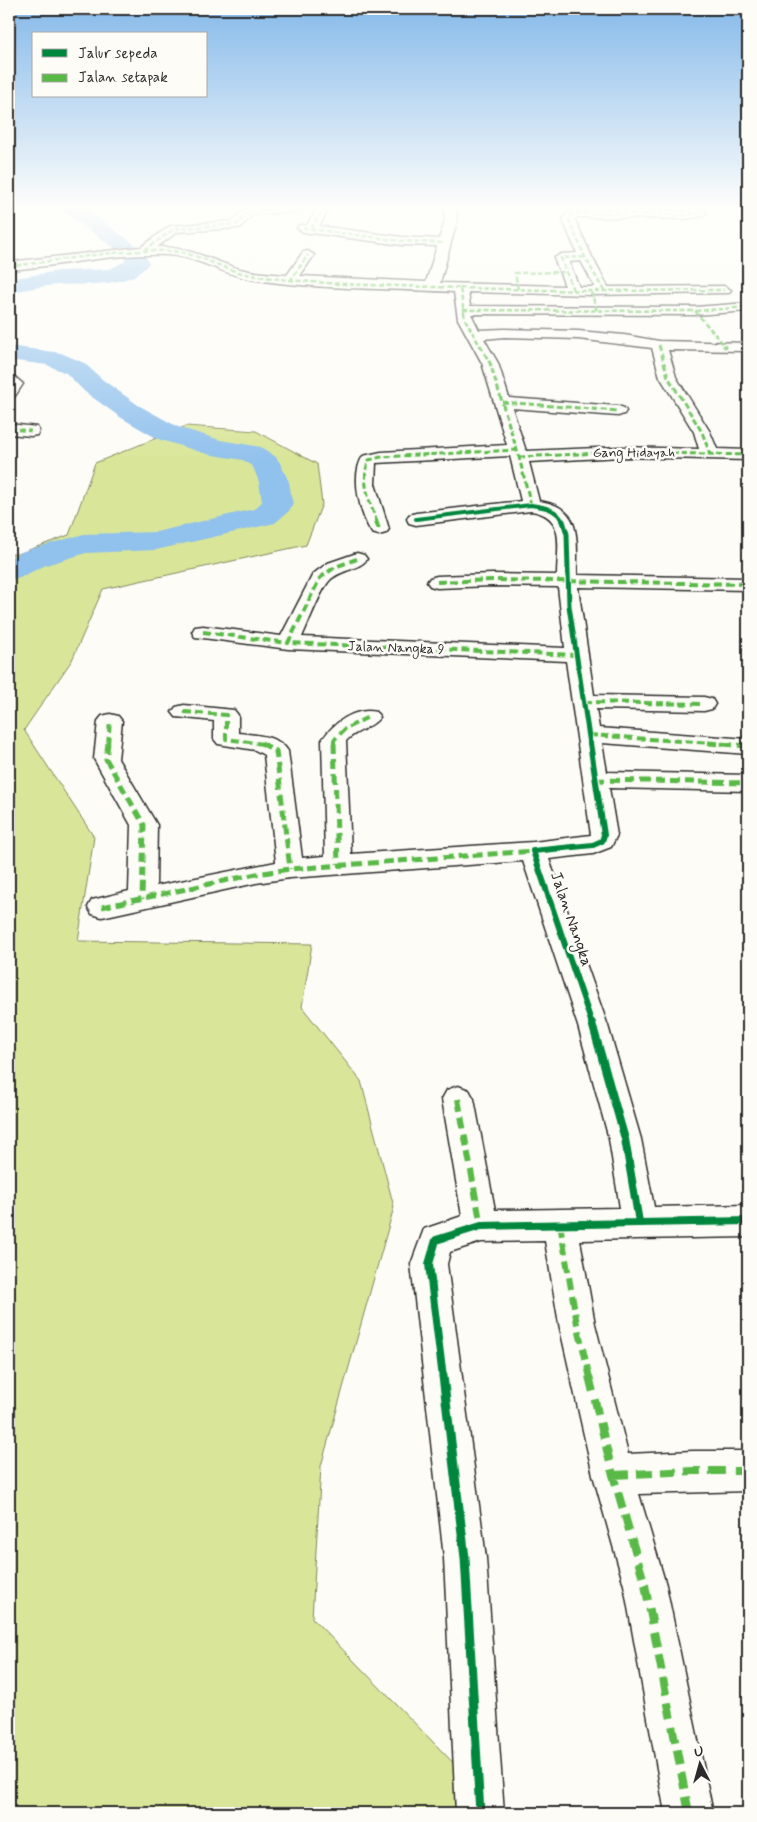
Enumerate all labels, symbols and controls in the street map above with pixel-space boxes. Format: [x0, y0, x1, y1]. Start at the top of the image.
legend [32, 32, 208, 98]
text: Jalur sepeda [78, 44, 158, 64]
text: Jalan setapak [78, 68, 168, 88]
street label: Gang Hidayah [593, 444, 675, 463]
street label: Jalan Nangka 9 [347, 637, 445, 660]
street label: Jalan Nangka [544, 869, 597, 970]
north arrow [674, 1740, 724, 1790]
text: U [693, 1743, 704, 1761]

